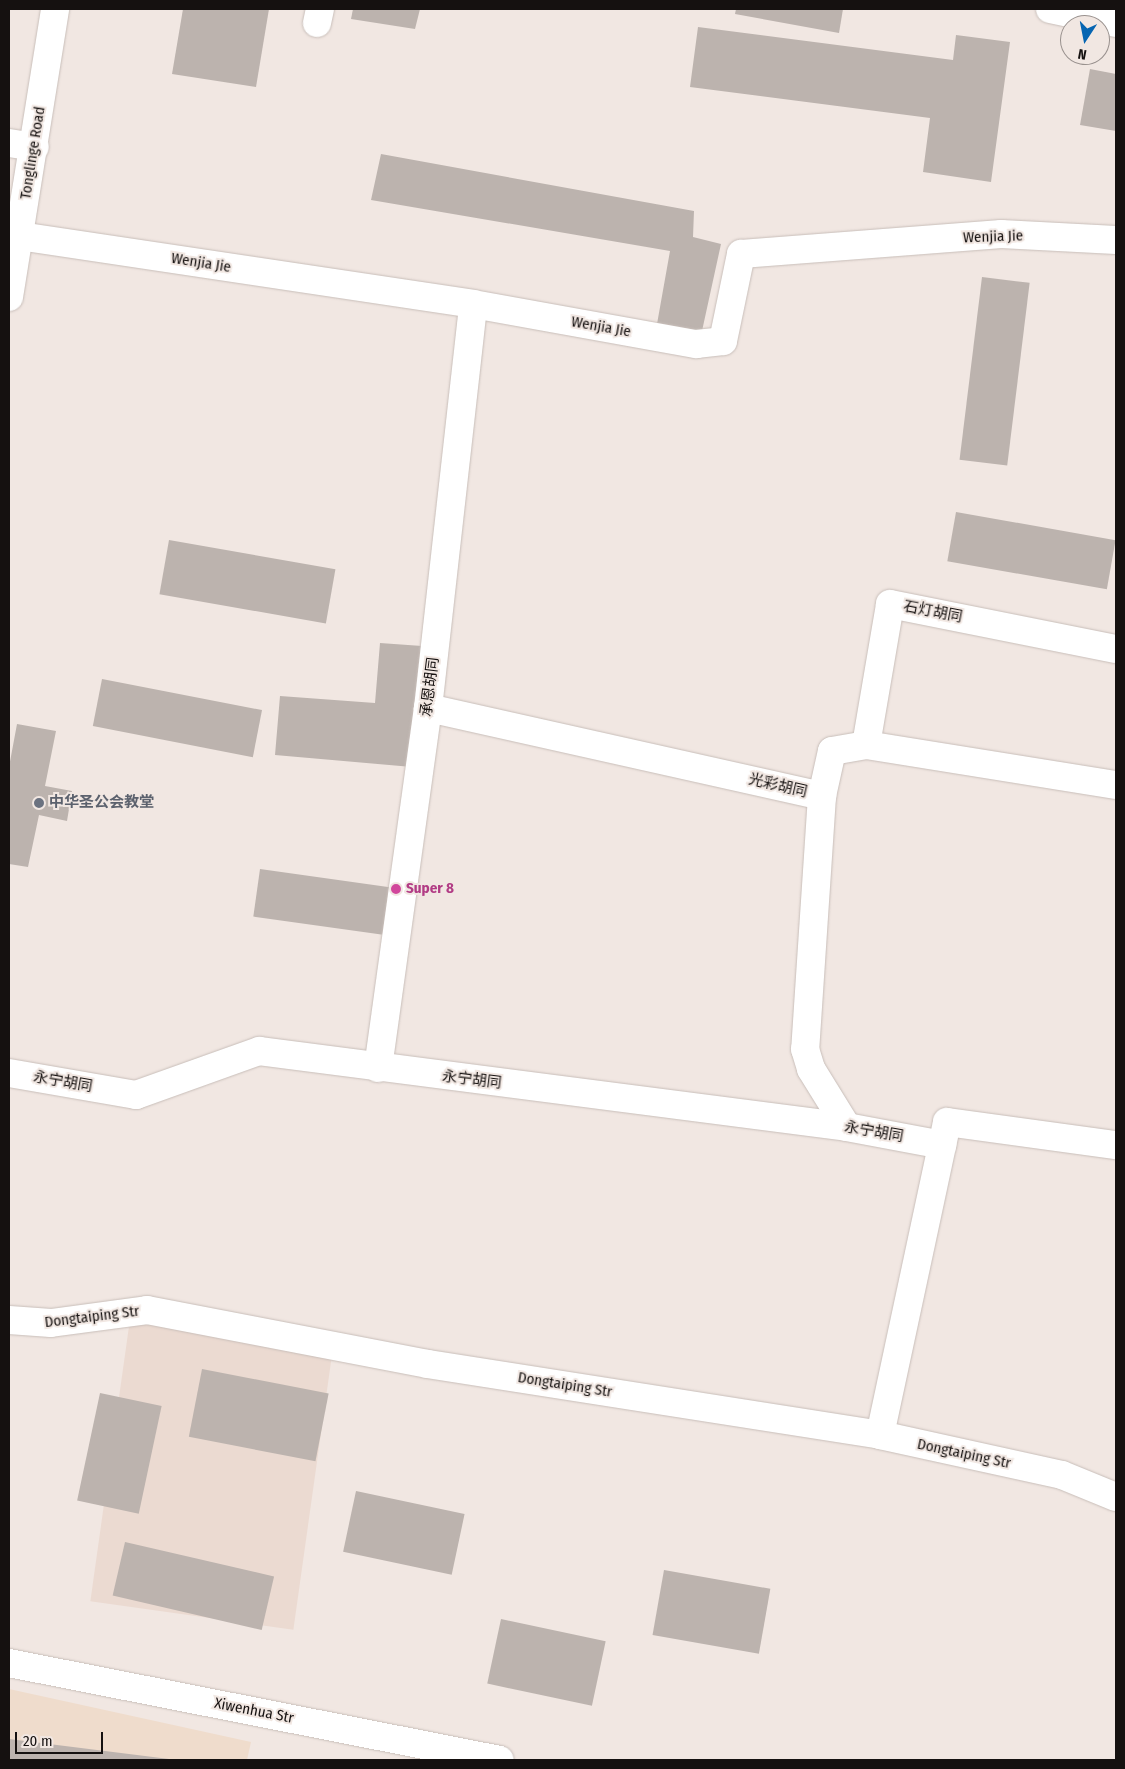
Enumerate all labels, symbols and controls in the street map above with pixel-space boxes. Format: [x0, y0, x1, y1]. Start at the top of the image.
north arrow [1060, 15, 1110, 65]
text: N [1077, 45, 1088, 63]
street label: Tonglinge Road [17, 105, 49, 201]
street label: Wenjia Jie [963, 227, 1023, 247]
street label: Wenjia Jie [170, 249, 232, 277]
street label: Wenjia Jie [570, 313, 632, 341]
street label: 石灯胡同 [902, 597, 964, 627]
street label: 承恩胡同 [417, 656, 443, 718]
street label: 光彩胡同 [747, 770, 809, 802]
place label: 中华圣公会教堂 [49, 794, 154, 812]
marker: 中华圣公会教堂 [33, 797, 45, 809]
place label: Super 8 [406, 880, 454, 898]
marker: Super 8 [390, 883, 402, 895]
street label: 永宁胡同 [441, 1067, 503, 1093]
street label: 永宁胡同 [32, 1068, 94, 1096]
street label: 永宁胡同 [843, 1118, 905, 1146]
street label: Dongtaiping Str [44, 1302, 140, 1332]
street label: Dongtaiping Str [517, 1369, 613, 1401]
street label: Dongtaiping Str [916, 1435, 1012, 1473]
street label: Xiwenhua Str [213, 1694, 295, 1728]
scale bar [18, 1722, 105, 1754]
text: 20 m [23, 1732, 53, 1750]

